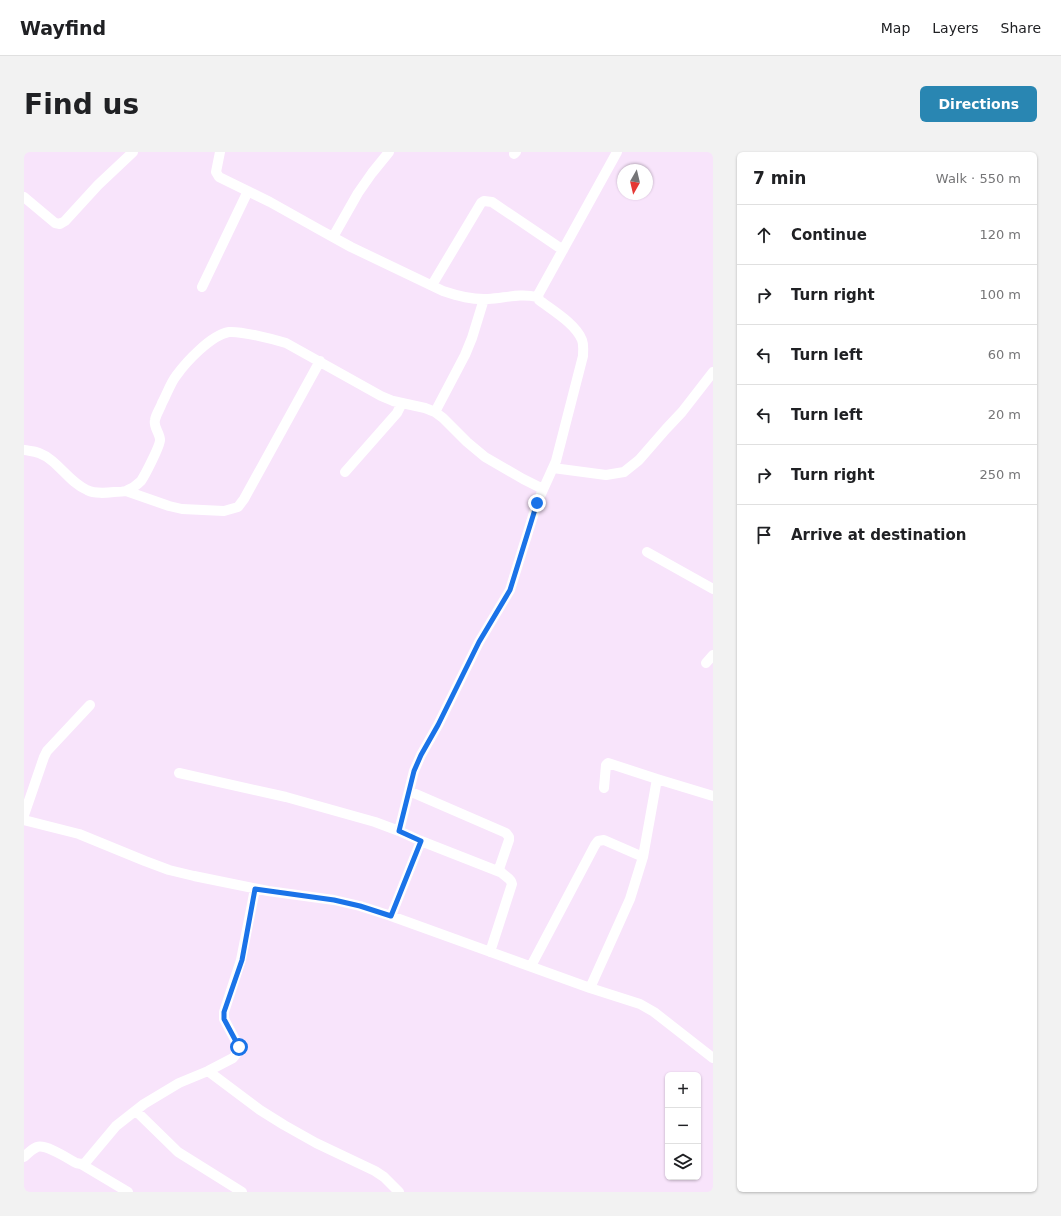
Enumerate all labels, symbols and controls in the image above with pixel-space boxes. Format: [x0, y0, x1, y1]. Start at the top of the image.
text: Wayfind [20, 17, 106, 39]
text: Map [881, 20, 910, 36]
text: Layers [932, 20, 979, 36]
text: Share [1001, 20, 1041, 36]
button: Directions [920, 86, 1037, 122]
text: Find us [24, 88, 139, 121]
north arrow [617, 164, 653, 200]
text: 7 min [753, 168, 806, 188]
text: Walk · 550 m [936, 171, 1021, 186]
icon: ahead [753, 224, 775, 246]
text: Continue [791, 226, 867, 244]
text: 120 m [979, 227, 1021, 242]
icon: right [753, 284, 775, 306]
text: Turn right [791, 286, 875, 304]
text: 100 m [979, 287, 1021, 302]
icon: left [753, 344, 775, 366]
text: Turn left [791, 346, 863, 364]
text: 60 m [988, 347, 1021, 362]
icon: left [753, 404, 775, 426]
text: Turn left [791, 406, 863, 424]
text: 20 m [988, 407, 1021, 422]
icon: right [753, 464, 775, 486]
text: Turn right [791, 466, 875, 484]
text: 250 m [979, 467, 1021, 482]
route end [528, 494, 546, 512]
icon: arrive [753, 524, 775, 546]
text: Arrive at destination [791, 526, 966, 544]
route start [230, 1038, 248, 1056]
map controls [665, 1072, 701, 1180]
button: + [665, 1072, 701, 1108]
button: − [665, 1108, 701, 1144]
button: layers [665, 1144, 701, 1180]

